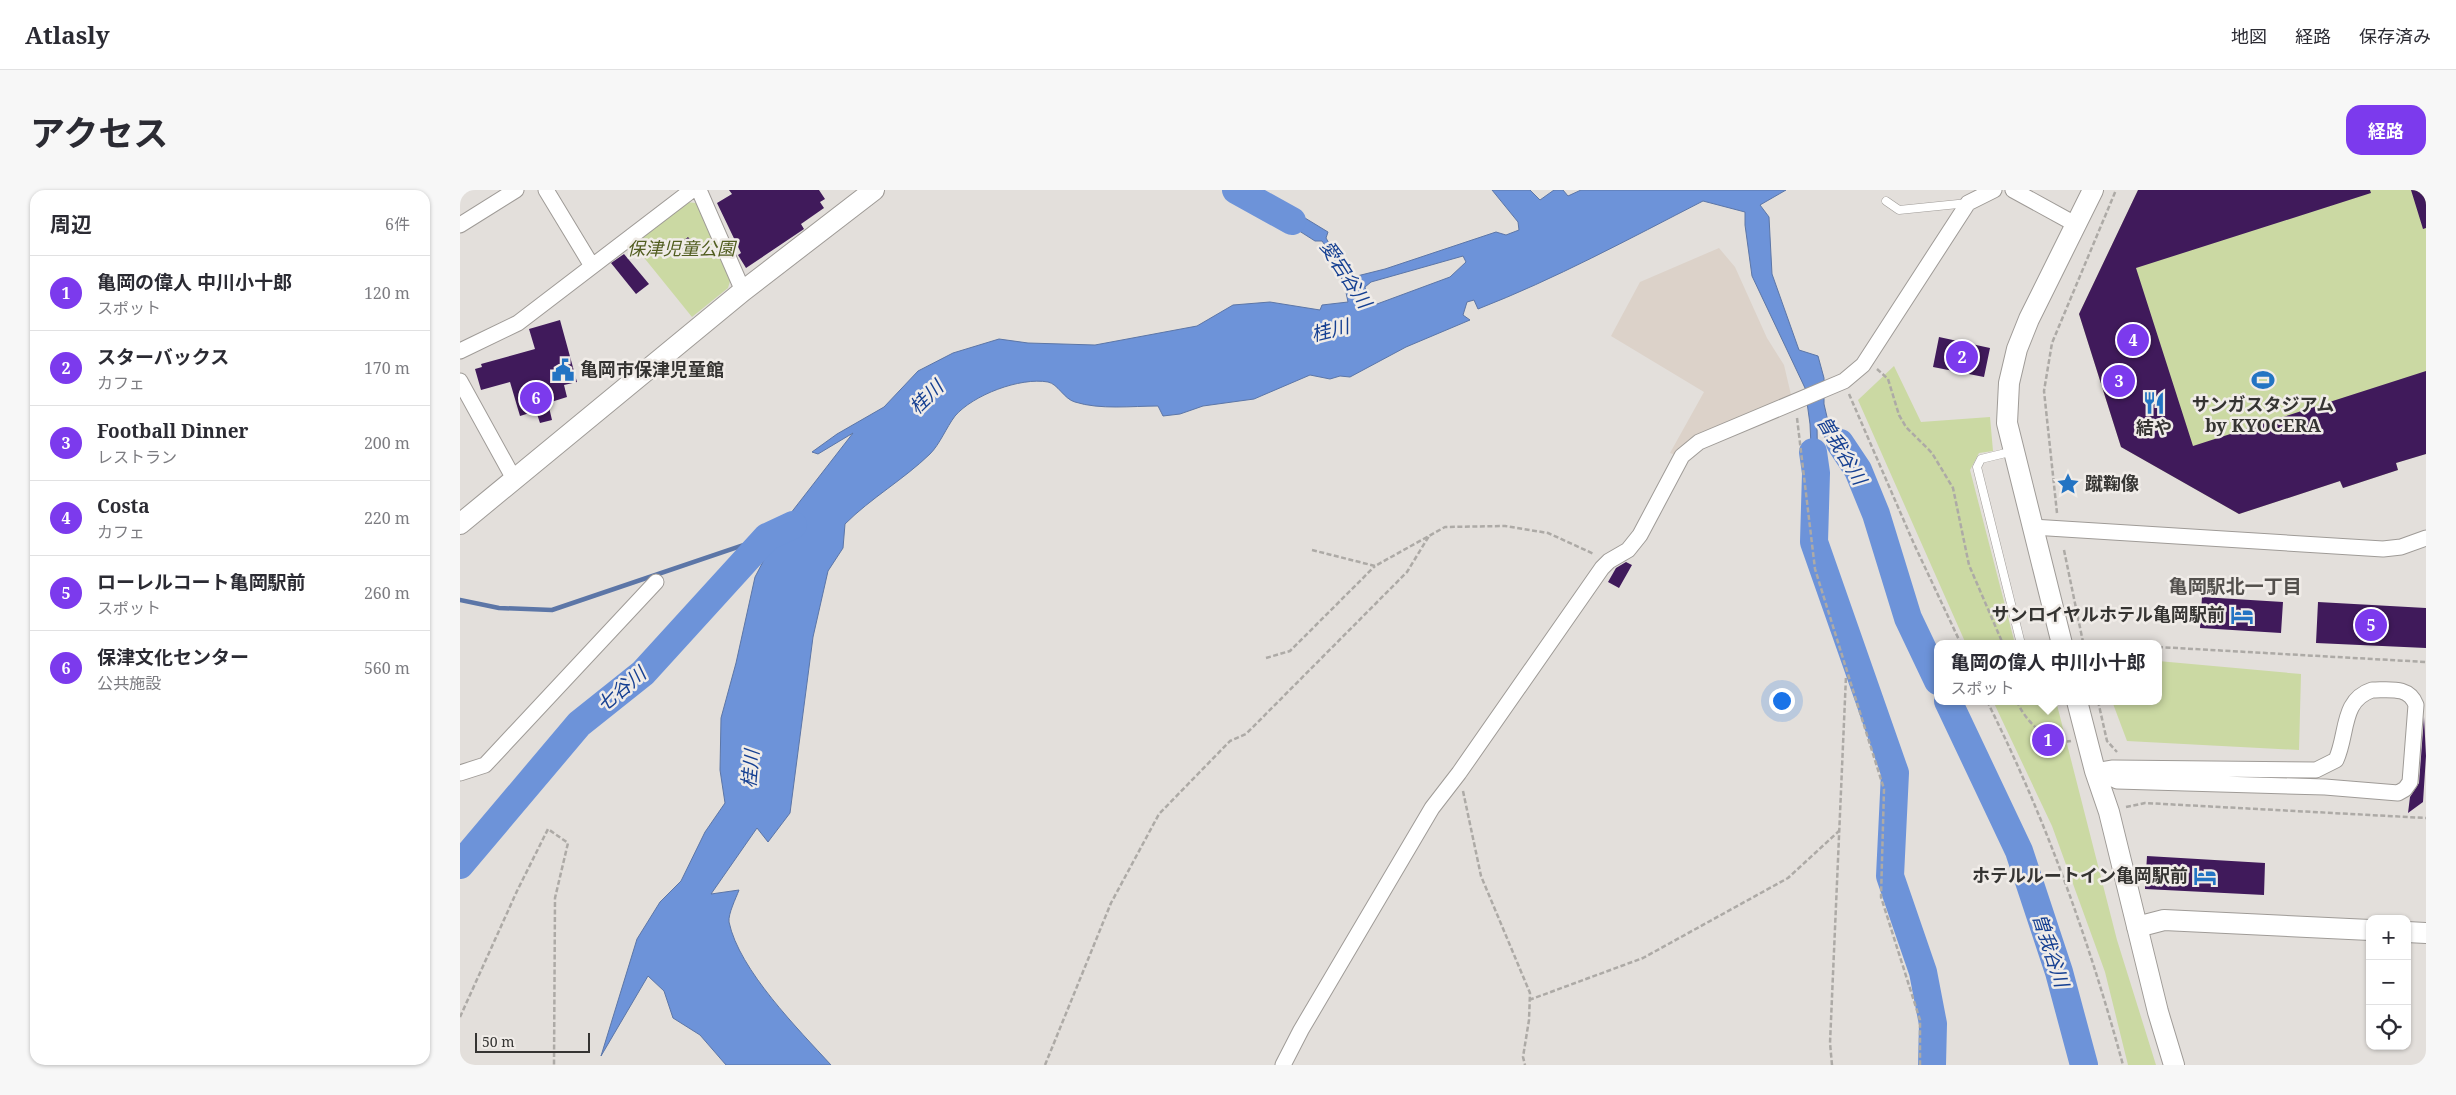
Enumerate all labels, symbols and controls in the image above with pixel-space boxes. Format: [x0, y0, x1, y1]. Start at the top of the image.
text: Atlasly [25, 18, 110, 51]
text: 地図 [2231, 24, 2267, 48]
text: 経路 [2295, 24, 2331, 48]
text: 保存済み [2359, 24, 2431, 48]
button: 経路 [2346, 105, 2426, 155]
text: アクセス [30, 109, 168, 156]
text: 周辺 [50, 210, 92, 238]
text: 6件 [385, 213, 410, 235]
water label: 愛宕谷川 [1314, 235, 1379, 315]
park label: 保津児童公園 [627, 236, 738, 260]
text: 亀岡の偉人 中川小十郎 [97, 269, 292, 295]
text: 1 [61, 282, 71, 304]
text: 120 m [364, 282, 410, 304]
text: スポット [97, 297, 161, 319]
water label: 桂川 [1308, 312, 1354, 347]
pin: 4 [2117, 321, 2149, 359]
pin: 2 [1946, 338, 1978, 376]
text: スターバックス [97, 344, 229, 370]
text: 2 [61, 357, 71, 379]
text: 170 m [364, 357, 410, 379]
public building icon: 亀岡市保津児童館 [550, 357, 576, 383]
place label: 亀岡市保津児童館 [580, 357, 724, 381]
pin: 3 [2103, 362, 2135, 400]
sports icon: サンガスタジアム by KYOCERA [2250, 367, 2276, 393]
text: カフェ [97, 372, 145, 394]
water label: 桂川 [903, 373, 950, 420]
pin: 6 [520, 379, 552, 417]
restaurant icon: 結や [2141, 390, 2167, 416]
place label: サンガスタジアム by KYOCERA [2192, 392, 2334, 437]
water label: 曽我谷川 [1811, 411, 1874, 491]
place label: 結や [2136, 415, 2172, 439]
text: Football Dinner [97, 418, 249, 444]
text: 3 [61, 432, 71, 454]
text: 200 m [364, 432, 410, 454]
text: レストラン [97, 446, 177, 468]
place icon: 蹴鞠像 [2055, 471, 2081, 497]
place label: 蹴鞠像 [2085, 471, 2139, 495]
text: Costa [97, 493, 150, 519]
text: 4 [61, 507, 71, 529]
text: 220 m [364, 507, 410, 529]
text: カフェ [97, 521, 145, 543]
text: ローレルコート亀岡駅前 [97, 569, 306, 595]
district label: 亀岡駅北一丁目 [2168, 573, 2302, 599]
text: 5 [61, 582, 71, 604]
text: 260 m [364, 582, 410, 604]
text: スポット [97, 597, 161, 619]
place label: サンロイヤルホテル亀岡駅前 [1992, 602, 2225, 626]
hotel icon: サンロイヤルホテル亀岡駅前 [2229, 602, 2255, 628]
pin: 5 [2355, 606, 2387, 644]
popup [1934, 640, 2162, 705]
text: 保津文化センター [97, 644, 249, 670]
text: 亀岡の偉人 中川小十郎 [1951, 649, 2145, 675]
text: 6 [61, 657, 71, 679]
text: 560 m [364, 657, 410, 679]
water label: 七谷川 [591, 659, 653, 717]
text: 公共施設 [97, 672, 161, 694]
text: スポット [1951, 677, 2015, 699]
your location [1769, 688, 1795, 714]
pin: 1 [2032, 721, 2064, 759]
water label: 桂川 [735, 747, 765, 789]
place label: ホテルルートイン亀岡駅前 [1972, 863, 2188, 887]
hotel icon: ホテルルートイン亀岡駅前 [2192, 863, 2218, 889]
water label: 曽我谷川 [2027, 910, 2076, 992]
map controls [2366, 915, 2411, 1050]
button: + [2366, 915, 2411, 960]
button: − [2366, 960, 2411, 1005]
button: locate [2366, 1005, 2411, 1050]
scale bar [475, 1030, 590, 1053]
text: 50 m [482, 1032, 515, 1051]

